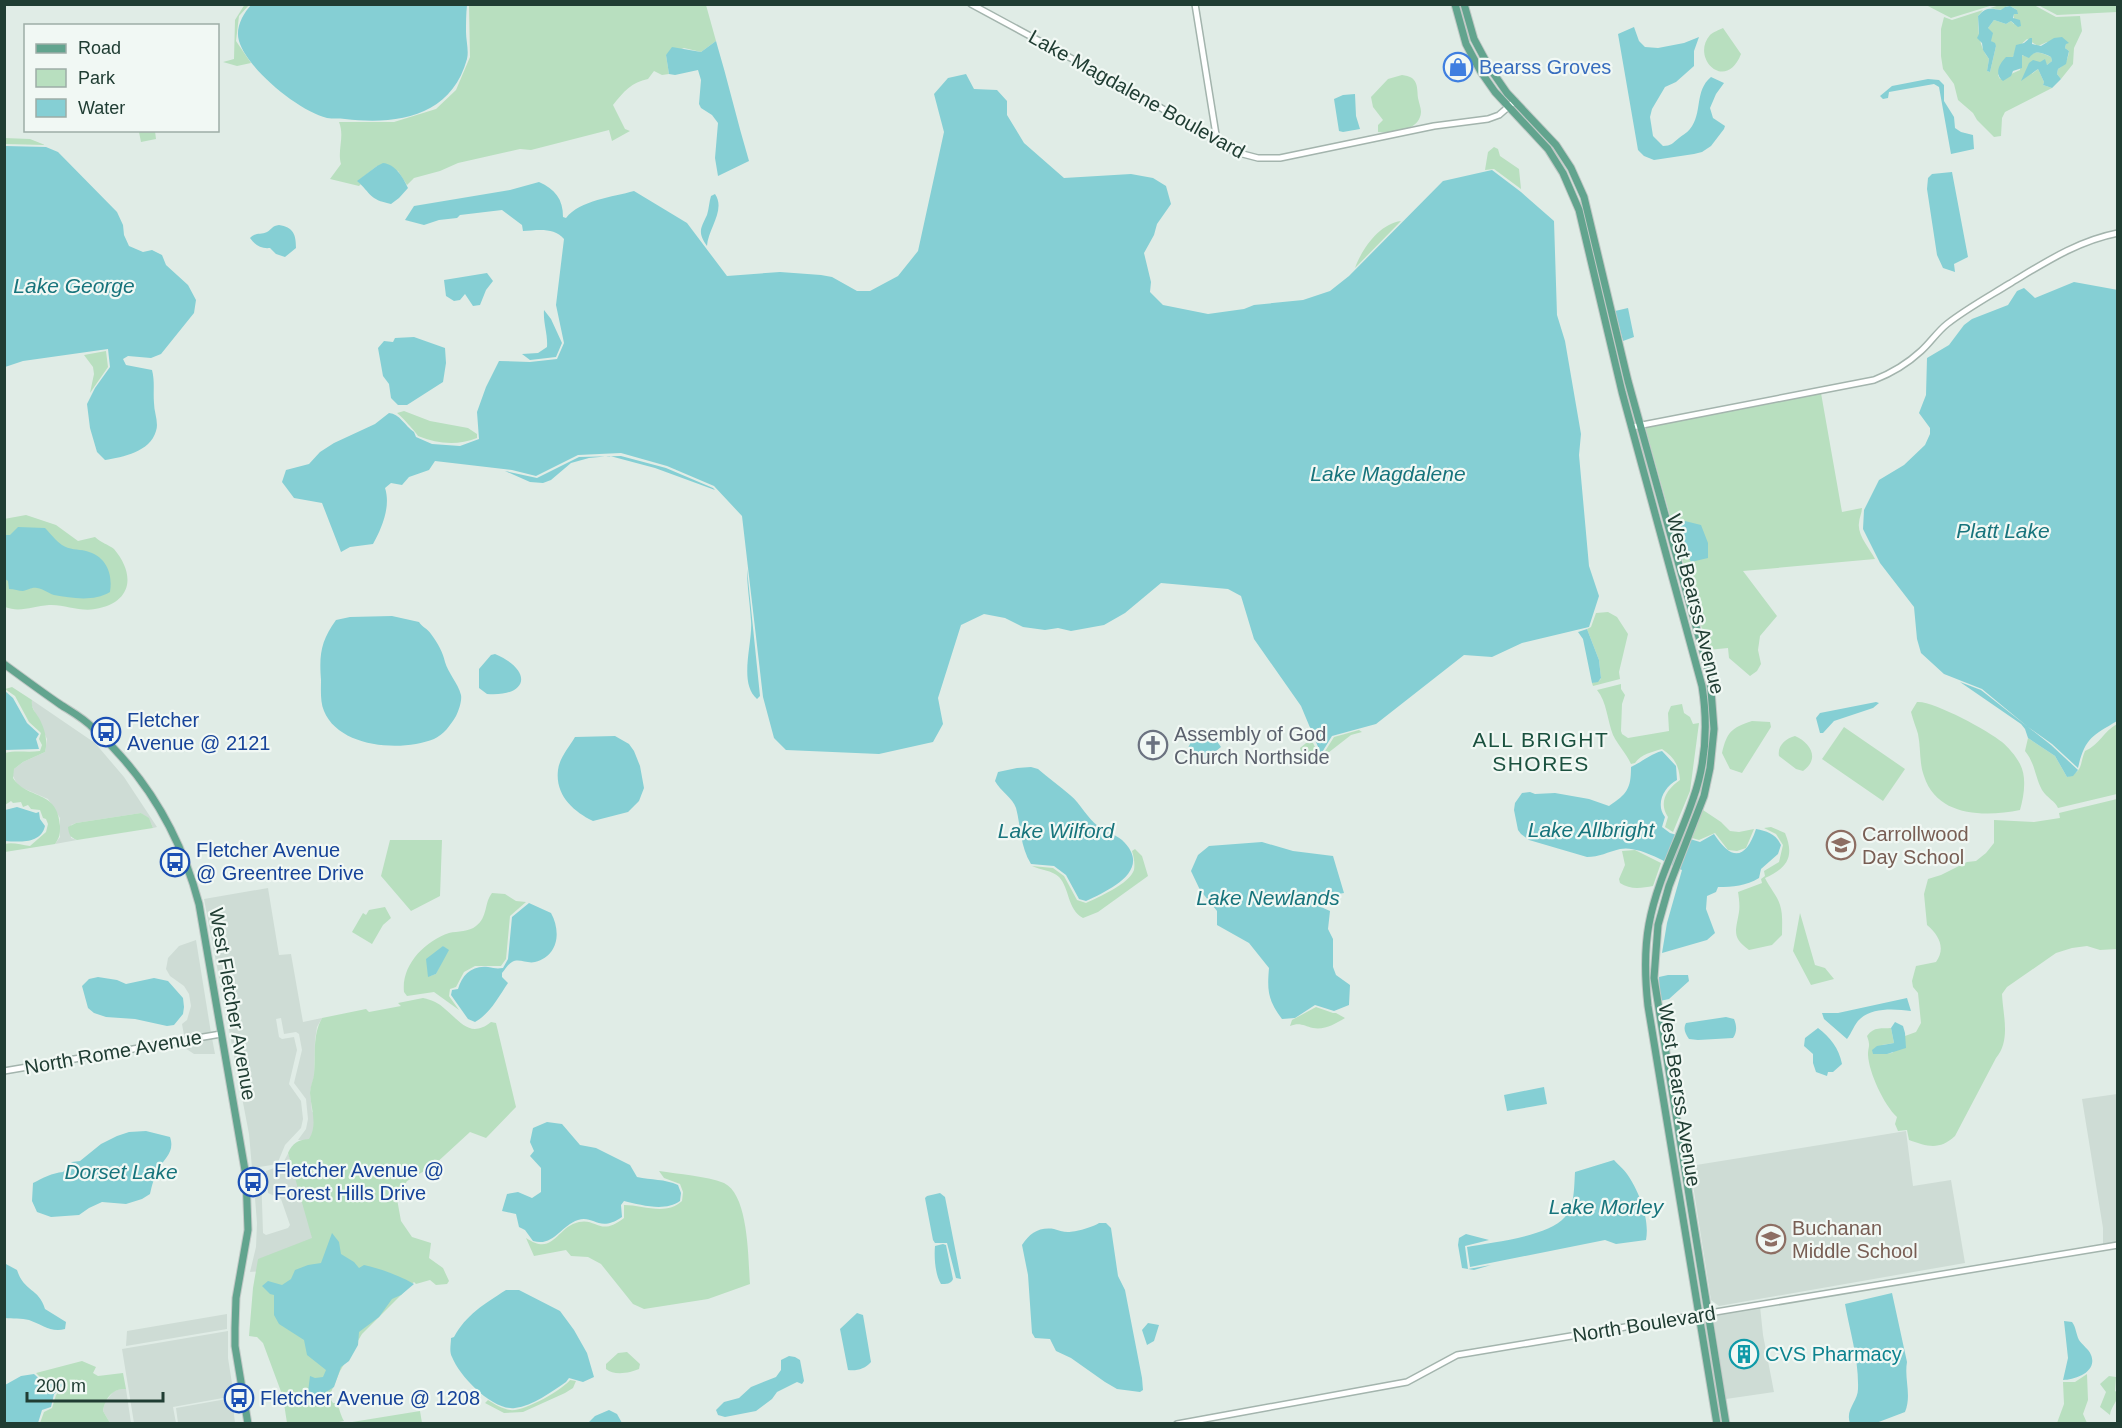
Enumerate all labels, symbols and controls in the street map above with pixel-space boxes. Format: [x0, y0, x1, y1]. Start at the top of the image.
legend [24, 24, 219, 132]
street label: Lake Magdalene Boulevard [1025, 25, 1249, 163]
text: Road [78, 38, 121, 58]
shop icon: Bearss Groves [1442, 51, 1474, 83]
place label: Bearss Groves [1479, 56, 1611, 78]
text: Park [78, 68, 116, 88]
text: Water [78, 98, 125, 118]
water label: Lake George [13, 274, 135, 297]
water label: Lake Magdalene [1310, 462, 1466, 485]
street label: West Bearss Avenue [1663, 512, 1729, 696]
water label: Platt Lake [1956, 519, 2050, 542]
place label: Fletcher Avenue @ 2121 [127, 709, 270, 754]
bus stop icon: Fletcher Avenue @ 2121 [90, 716, 122, 748]
place label: Assembly of God Church Northside [1174, 723, 1330, 768]
district label: ALL BRIGHT SHORES [1473, 728, 1609, 775]
church icon: Assembly of God Church Northside [1137, 729, 1169, 761]
water label: Lake Allbright [1528, 818, 1655, 841]
water label: Lake Wilford [998, 819, 1116, 842]
place label: Carrollwood Day School [1862, 823, 1969, 868]
school or university icon: Carrollwood Day School [1825, 829, 1857, 861]
place label: Fletcher Avenue @ Greentree Drive [196, 839, 364, 884]
bus stop icon: Fletcher Avenue @ Greentree Drive [159, 846, 191, 878]
water label: Lake Newlands [1196, 886, 1340, 909]
street label: West Fletcher Avenue [205, 906, 261, 1102]
street label: West Bearss Avenue [1655, 1002, 1705, 1188]
street label: North Rome Avenue [23, 1026, 203, 1078]
place label: Fletcher Avenue @ Forest Hills Drive [274, 1159, 444, 1204]
water label: Dorset Lake [64, 1160, 178, 1183]
bus stop icon: Fletcher Avenue @ Forest Hills Drive [237, 1166, 269, 1198]
water label: Lake Morley [1549, 1195, 1665, 1218]
place label: Buchanan Middle School [1792, 1217, 1918, 1262]
school or university icon: Buchanan Middle School [1755, 1223, 1787, 1255]
street label: North Boulevard [1571, 1302, 1717, 1346]
building icon: CVS Pharmacy [1728, 1338, 1760, 1370]
place label: CVS Pharmacy [1765, 1343, 1902, 1365]
scale bar [27, 1365, 164, 1403]
text: 200 m [36, 1376, 86, 1396]
bus stop icon: Fletcher Avenue @ 1208 [223, 1382, 255, 1414]
place label: Fletcher Avenue @ 1208 [260, 1387, 480, 1409]

